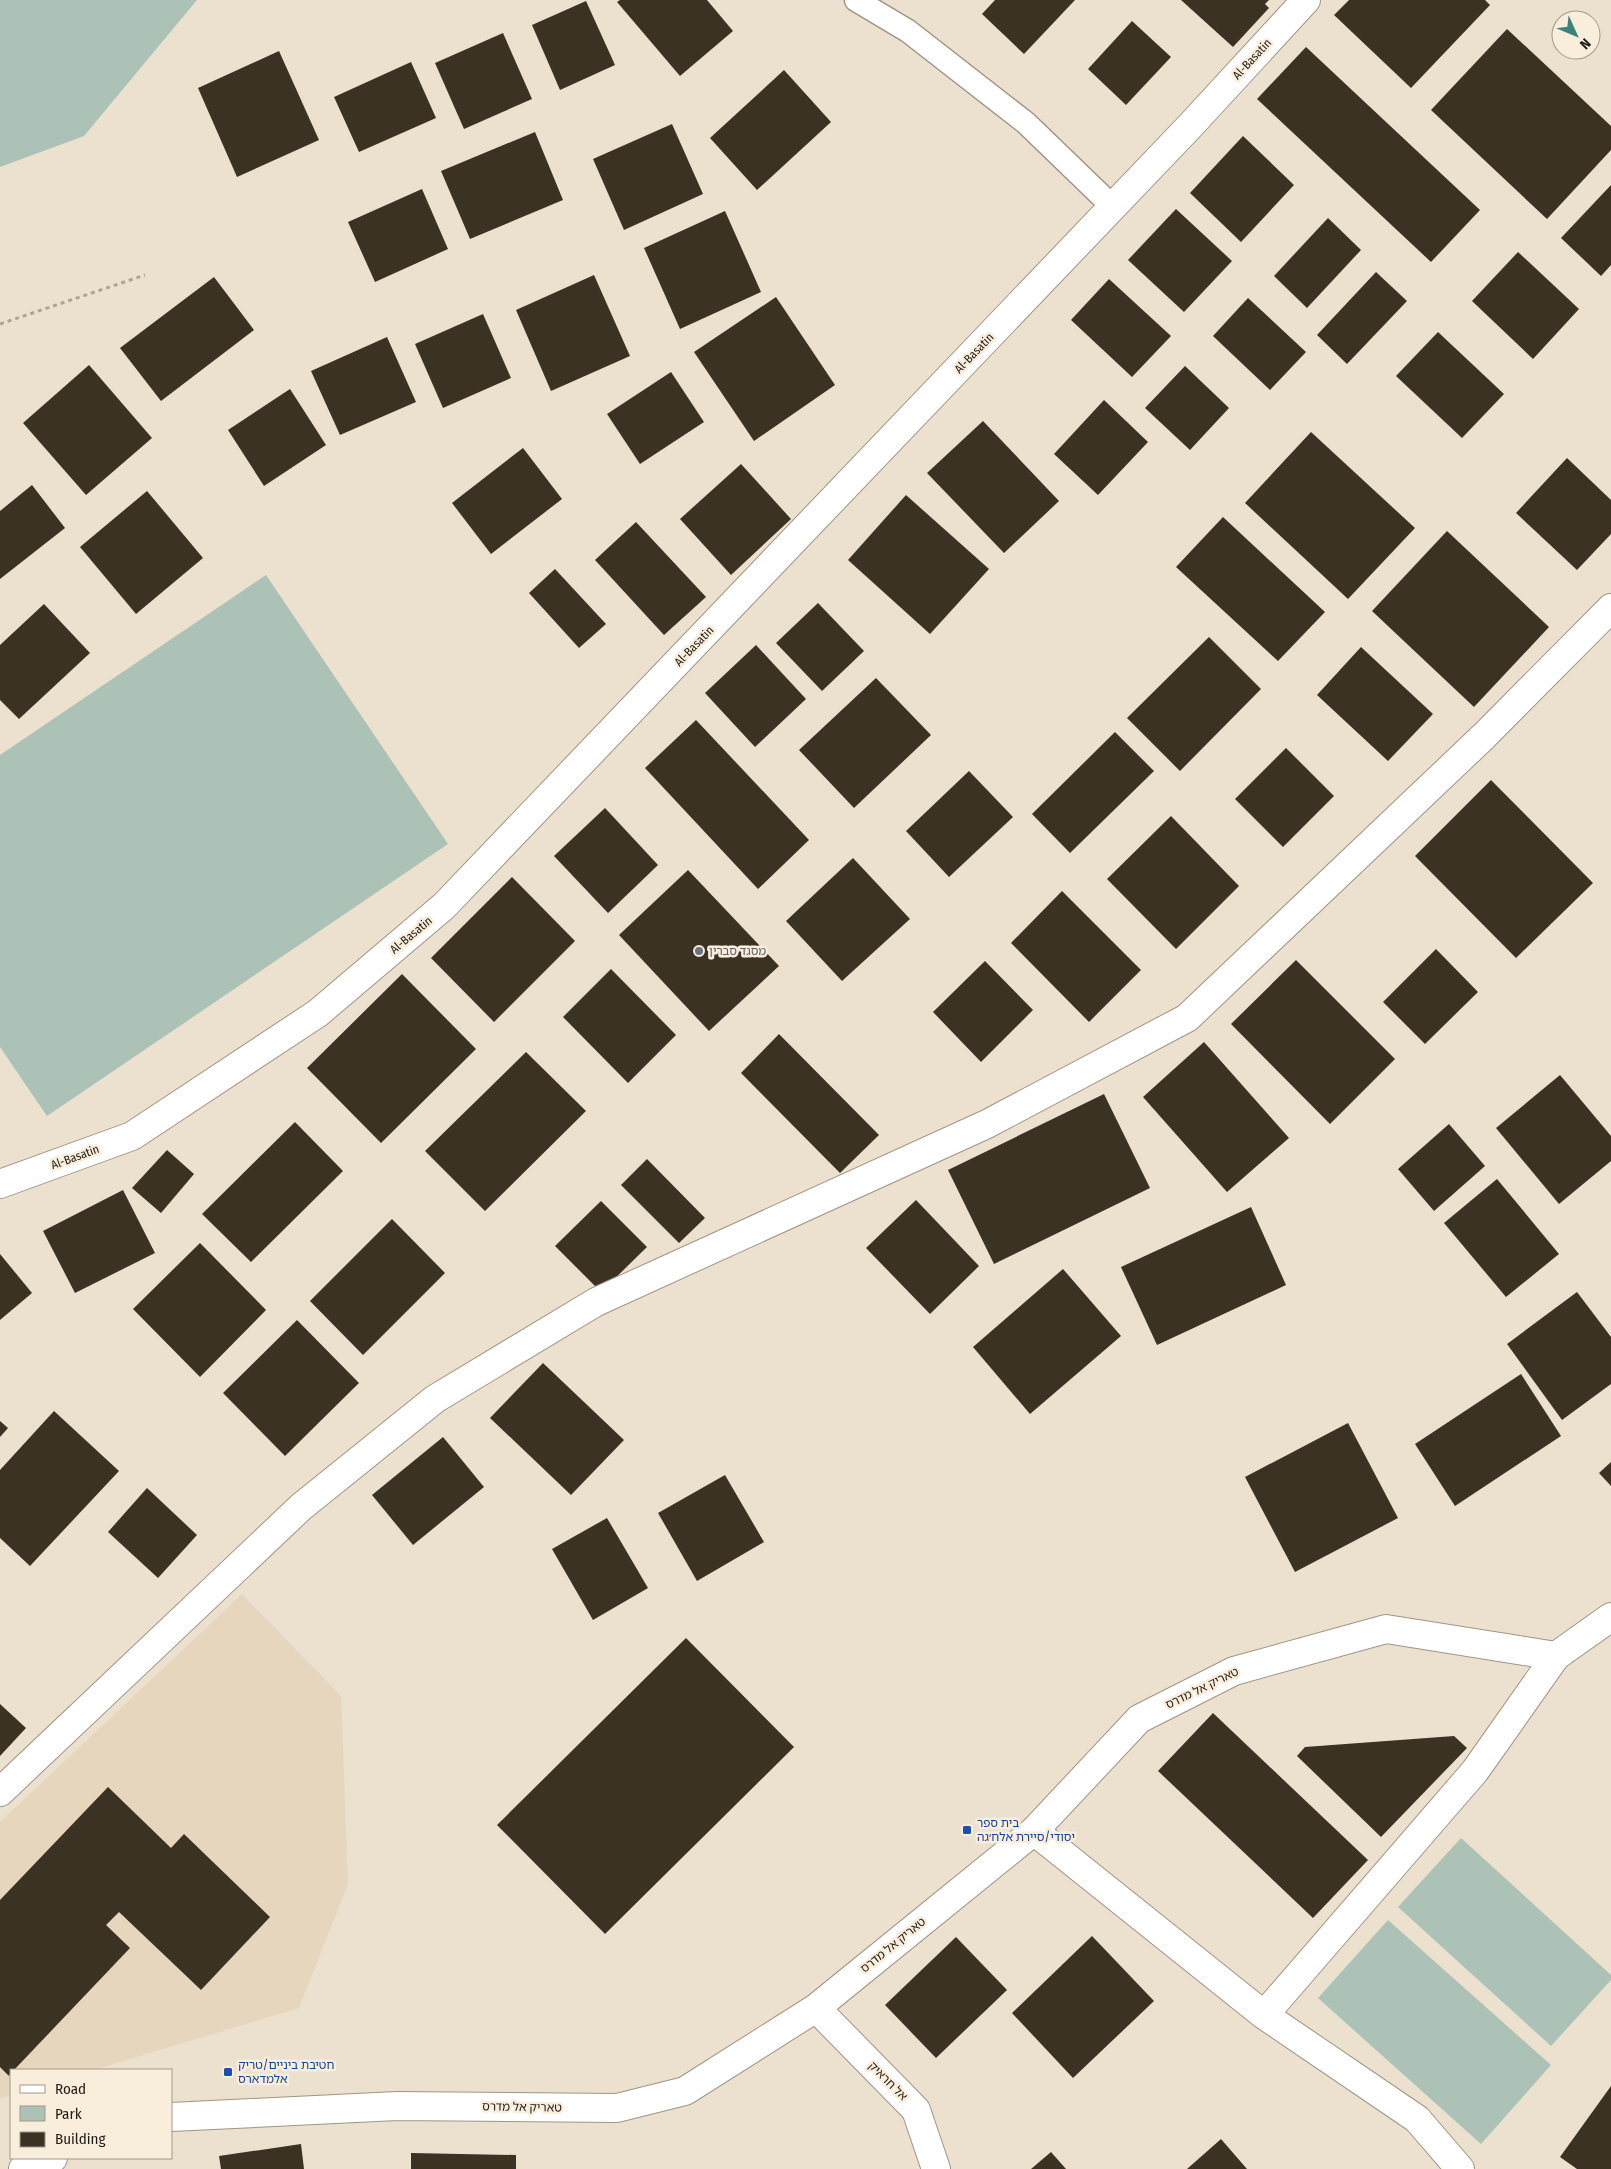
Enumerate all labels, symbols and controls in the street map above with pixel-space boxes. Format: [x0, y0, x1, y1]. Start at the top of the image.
north arrow [1551, 10, 1601, 60]
text: N [1576, 35, 1594, 53]
street label: Al-Basatin [1230, 36, 1274, 82]
street label: Al-Basatin [951, 330, 997, 376]
street label: Al-Basatin [671, 623, 717, 669]
street label: Al-Basatin [387, 913, 435, 957]
place label: מסגד סברין [709, 944, 766, 958]
marker: מסגד סברין [693, 945, 705, 957]
street label: Al-Basatin [49, 1142, 101, 1172]
street label: טאריק אל מדרס [1163, 1664, 1241, 1712]
place label: בית ספר יסודי/סיירת אלח׳גה [977, 1816, 1075, 1844]
marker: בית ספר יסודי/סיירת אלח׳גה [961, 1824, 973, 1836]
street label: טאריק אל מדרס [858, 1914, 928, 1976]
place label: חטיבת ביניים/טריק אלמדארס [238, 2058, 334, 2086]
street label: אל חראיק [866, 2059, 911, 2104]
marker: חטיבת ביניים/טריק אלמדארס [222, 2066, 234, 2078]
legend [10, 2069, 172, 2159]
text: Road [55, 2080, 86, 2098]
street label: טאריק אל מדרס [482, 2099, 562, 2115]
text: Park [55, 2105, 82, 2123]
text: Building [55, 2130, 106, 2148]

